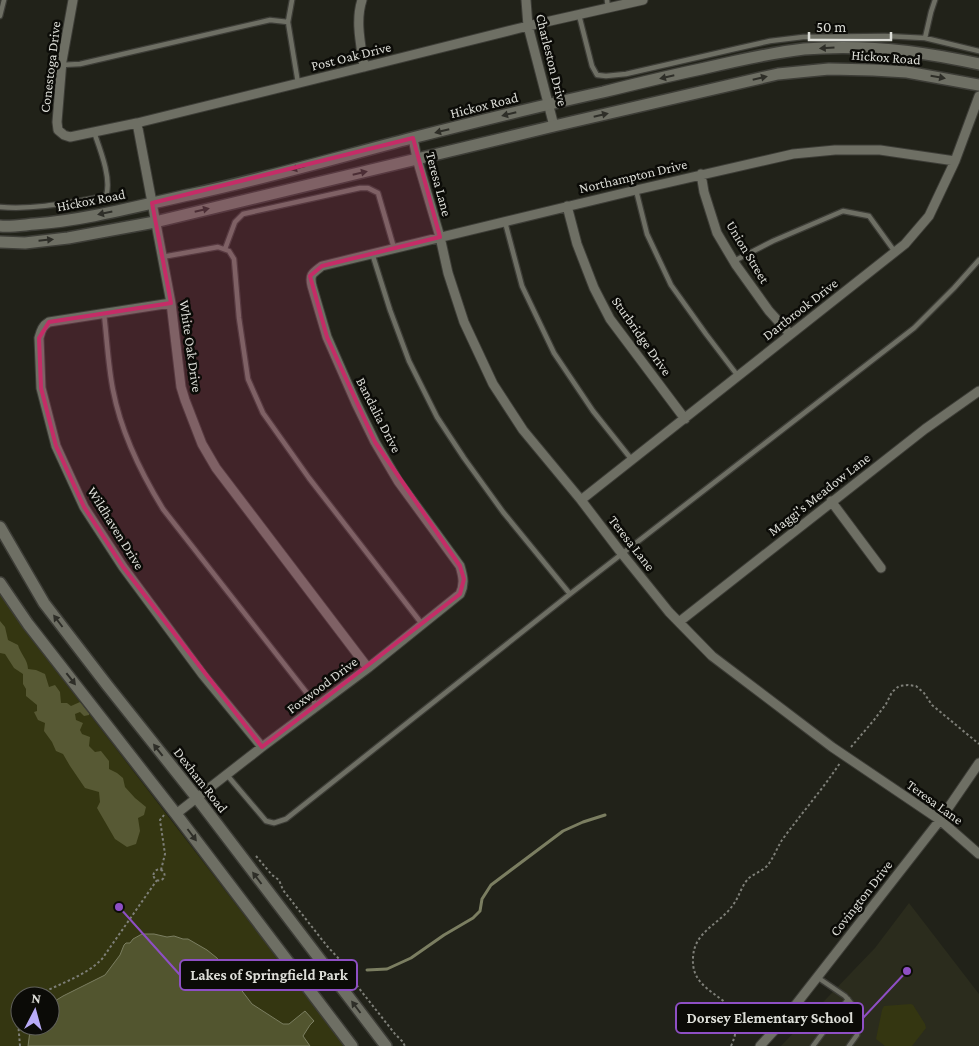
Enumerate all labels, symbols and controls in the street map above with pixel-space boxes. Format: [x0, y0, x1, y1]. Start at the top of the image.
scale bar [809, 10, 892, 42]
street label: Charleston Drive [533, 12, 571, 108]
text: 50 m [816, 19, 846, 35]
street label: Conestoga Drive [36, 20, 64, 114]
street label: Post Oak Drive [309, 38, 393, 74]
one-way arrow [818, 45, 834, 53]
street label: Hickox Road [851, 47, 922, 67]
one-way arrow [659, 73, 674, 81]
one-way arrow [752, 74, 767, 82]
one-way arrow [931, 74, 947, 82]
street label: Hickox Road [448, 89, 520, 121]
one-way arrow [501, 110, 516, 118]
one-way arrow [594, 111, 609, 119]
one-way arrow [435, 127, 450, 135]
street label: Teresa Lane [423, 150, 455, 218]
street label: Northampton Drive [577, 156, 689, 196]
one-way arrow [291, 164, 306, 172]
one-way arrow [353, 168, 368, 176]
street label: Hickox Road [55, 185, 127, 214]
one-way arrow [195, 206, 210, 214]
one-way arrow [97, 210, 113, 218]
street label: Union Street [723, 218, 773, 286]
one-way arrow [39, 236, 55, 244]
street label: Dartbrook Drive [759, 275, 841, 343]
street label: Sturbridge Drive [609, 293, 675, 379]
street label: White Oak Drive [177, 299, 205, 393]
street label: Bandalia Drive [353, 375, 405, 455]
street label: Maggi's Meadow Lane [765, 449, 873, 539]
street label: Wildhaven Drive [84, 484, 148, 572]
street label: Teresa Lane [605, 512, 659, 574]
one-way arrow [53, 615, 64, 628]
street label: Foxwood Drive [284, 653, 360, 717]
one-way arrow [65, 672, 76, 685]
one-way arrow [153, 743, 163, 756]
street label: Dexham Road [171, 744, 232, 816]
street label: Teresa Lane [904, 776, 966, 828]
one-way arrow [187, 828, 197, 842]
street label: Covington Drive [826, 857, 896, 939]
one-way arrow [252, 872, 263, 885]
callout: Lakes of Springfield Park [180, 960, 357, 990]
text: Lakes of Springfield Park [190, 967, 349, 983]
north arrow [10, 986, 60, 1036]
text: N [31, 990, 42, 1007]
one-way arrow [351, 1000, 361, 1014]
callout: Dorsey Elementary School [676, 1003, 863, 1033]
text: Dorsey Elementary School [687, 1010, 854, 1026]

